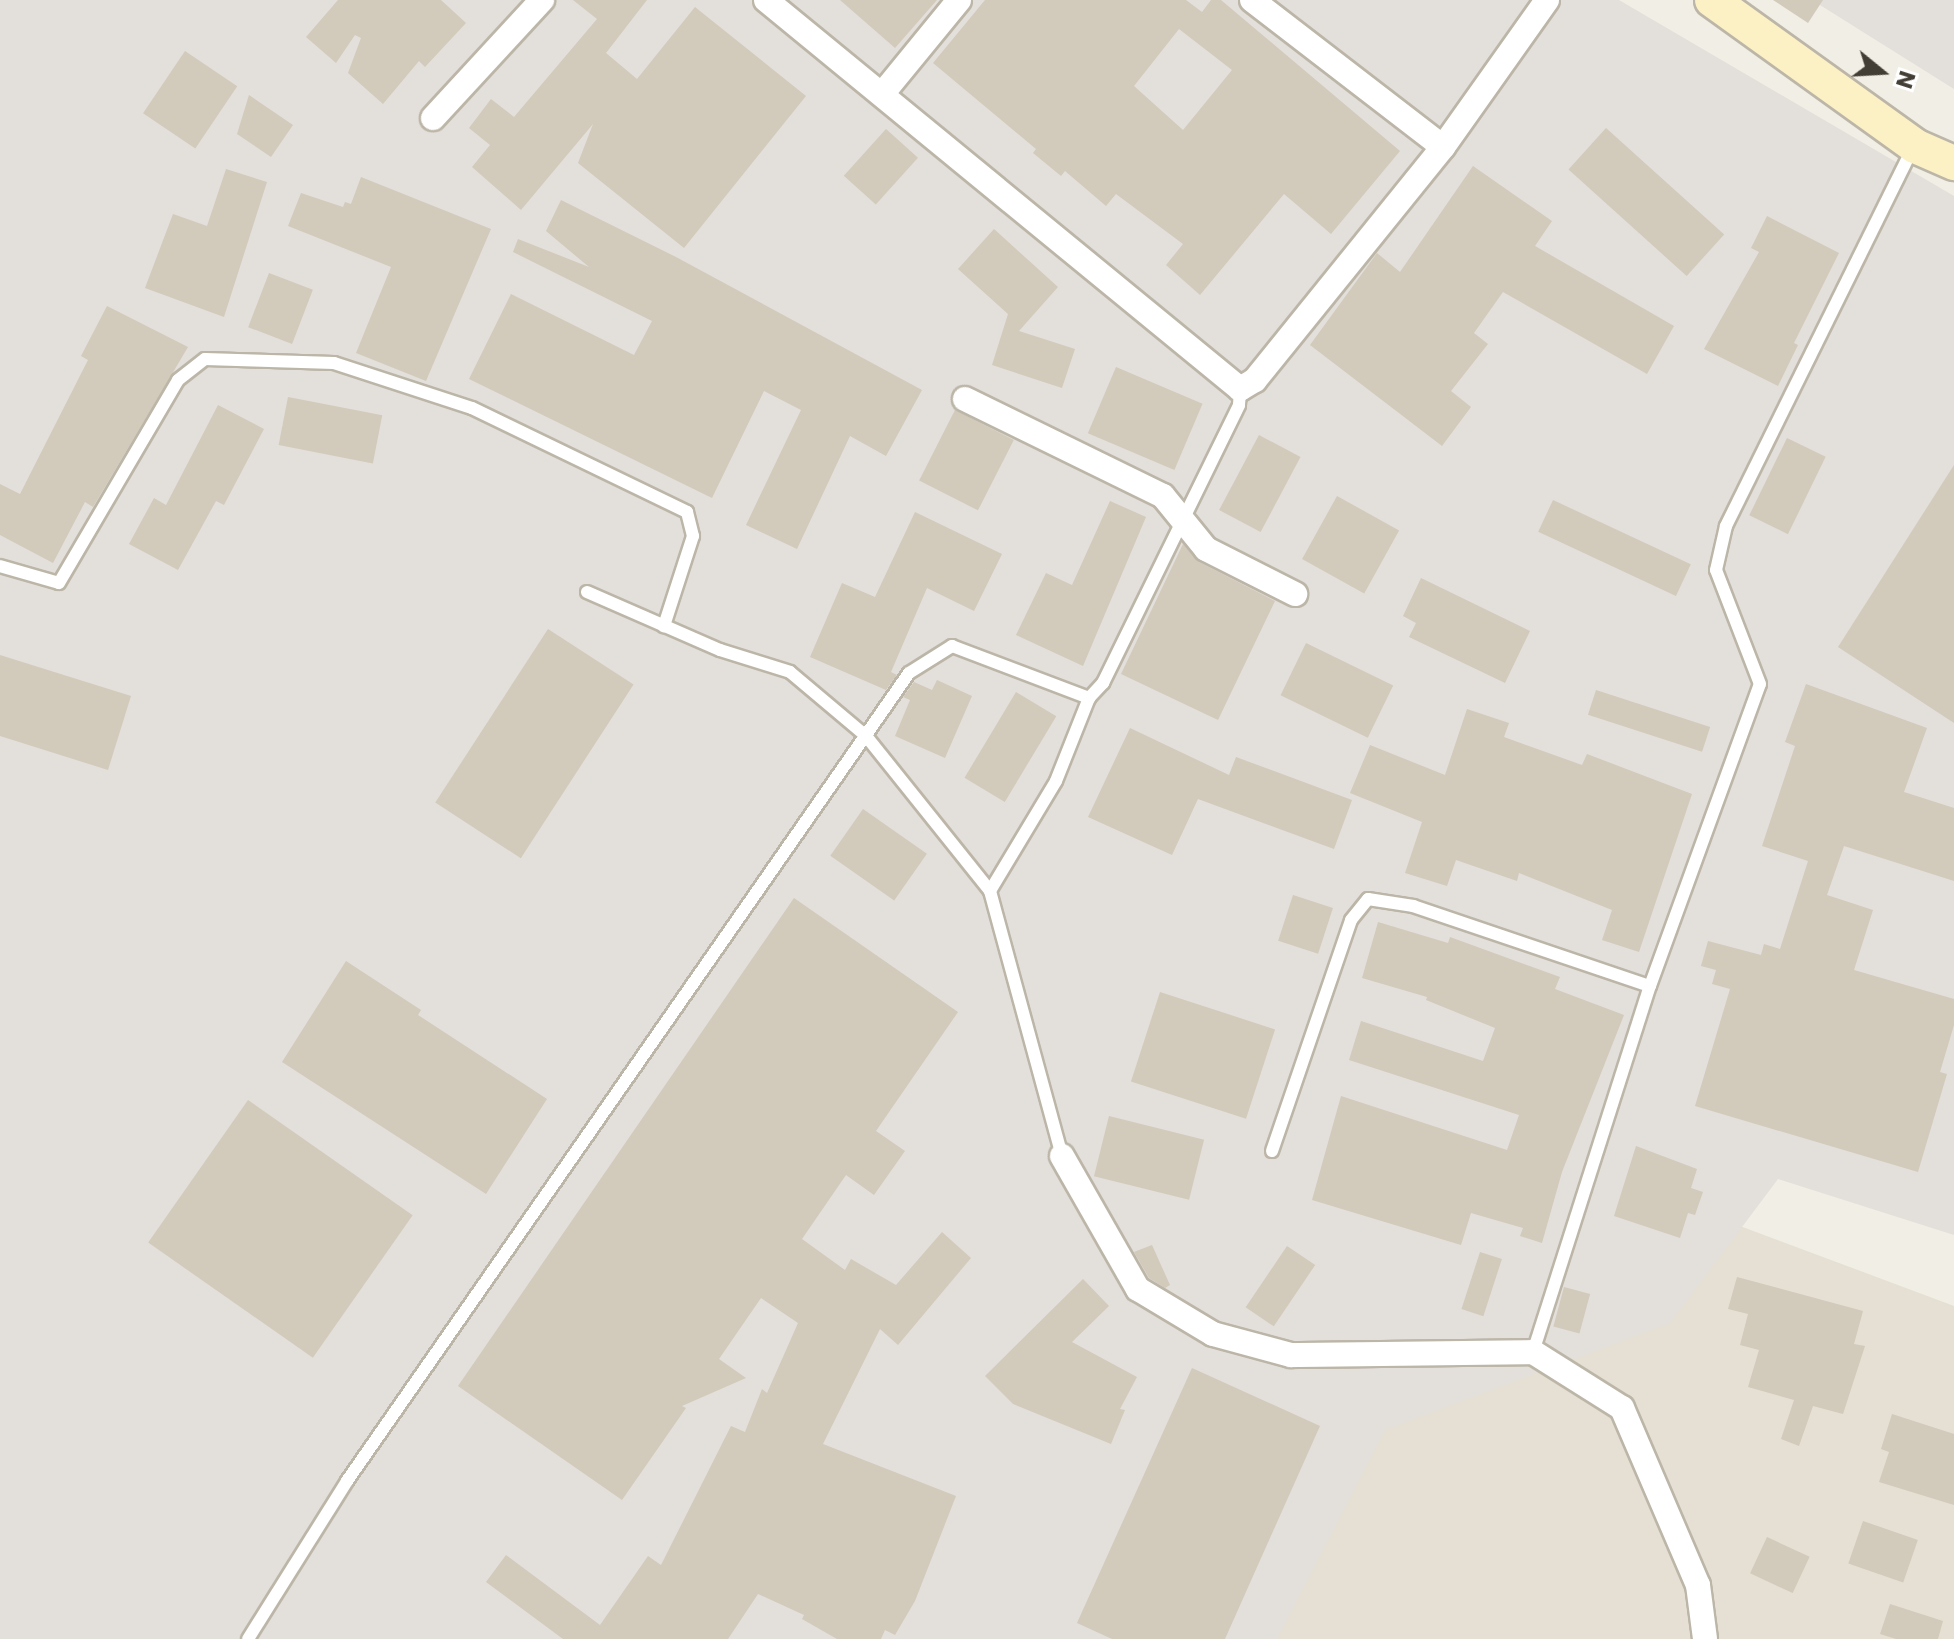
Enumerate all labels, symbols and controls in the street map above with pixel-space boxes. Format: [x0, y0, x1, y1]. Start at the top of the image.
north arrow [1842, 32, 1922, 112]
text: N [1888, 67, 1923, 92]

